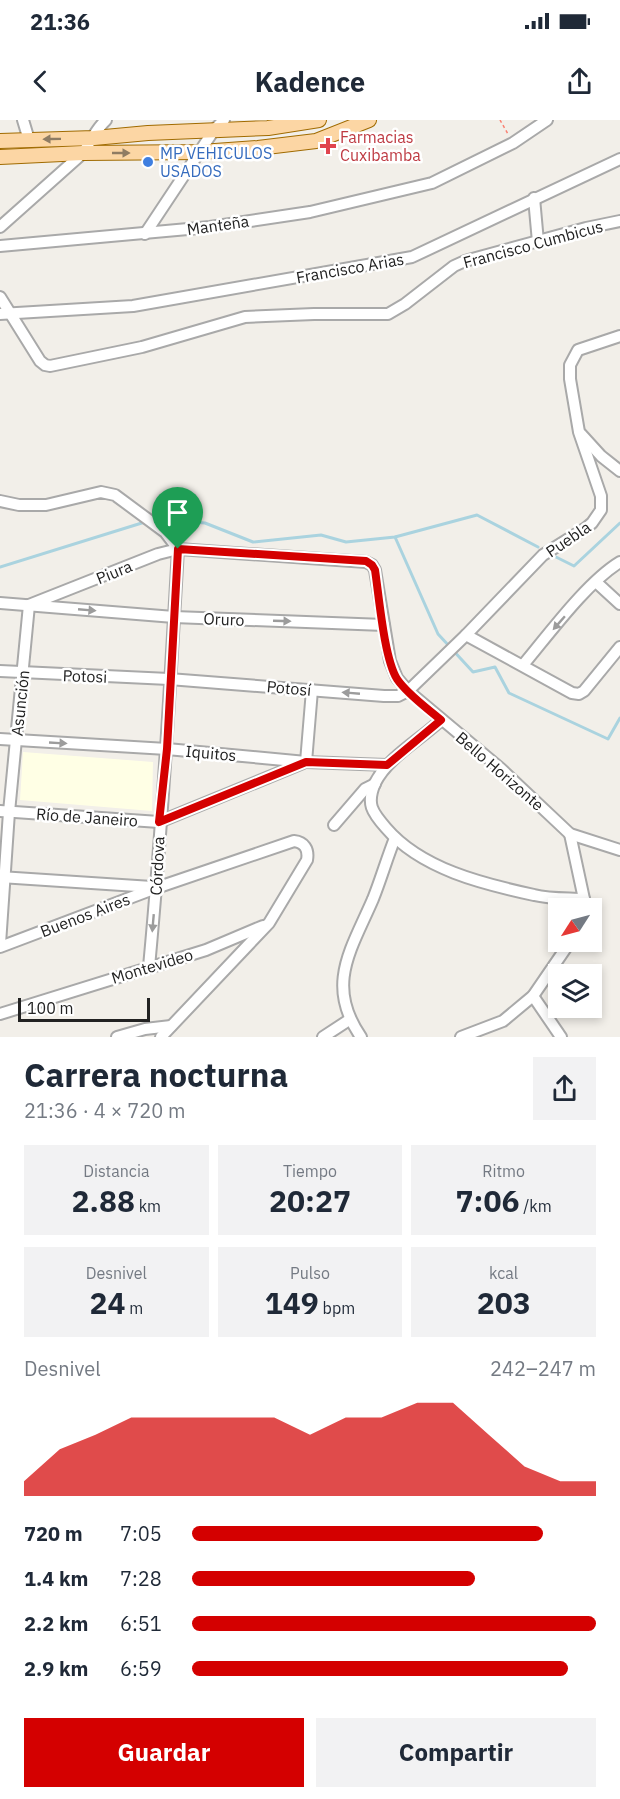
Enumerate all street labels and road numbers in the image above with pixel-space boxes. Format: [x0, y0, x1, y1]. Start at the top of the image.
street label: Manteña [186, 211, 251, 239]
street label: Francisco Cumbicus [461, 216, 605, 272]
street label: Francisco Arias [295, 249, 405, 287]
street label: Puebla [542, 517, 595, 561]
street label: Piura [93, 556, 135, 588]
street label: Oruro [203, 608, 245, 630]
street label: Potosi [62, 665, 108, 687]
street label: Asunción [7, 669, 33, 737]
street label: Potosí [266, 676, 312, 700]
street label: Bello Horizonte [452, 727, 548, 815]
street label: Iquitos [185, 741, 237, 765]
street label: Río de Janeiro [35, 803, 139, 831]
street label: Córdova [145, 836, 169, 896]
street label: Buenos Aires [37, 889, 133, 941]
street label: Montevideo [109, 944, 195, 988]

